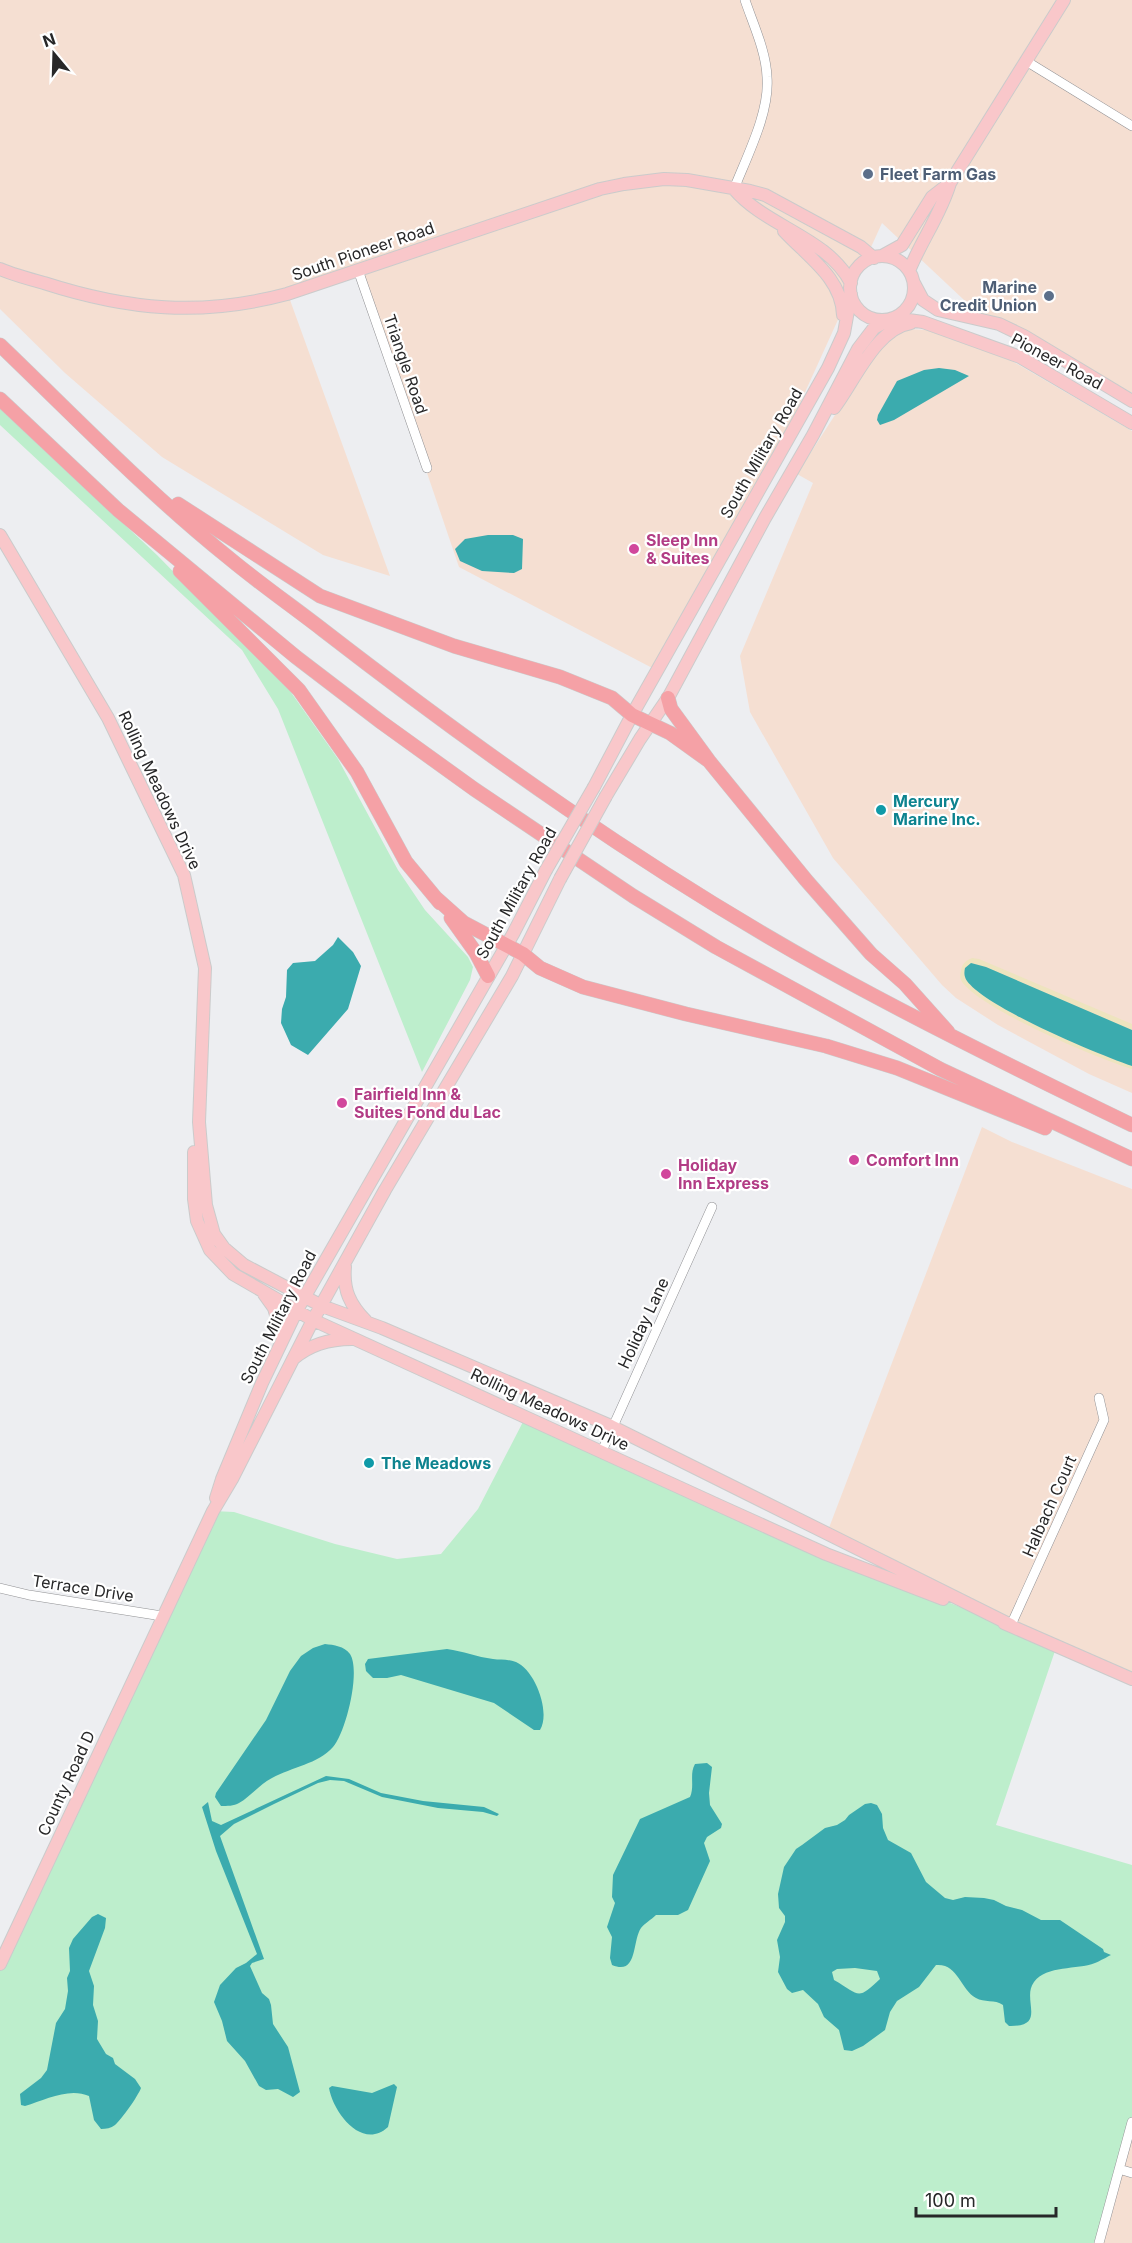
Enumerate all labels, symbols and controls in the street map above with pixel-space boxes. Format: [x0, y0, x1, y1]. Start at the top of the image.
north arrow [24, 24, 84, 84]
text: N [40, 28, 58, 51]
place label: Fleet Farm Gas [880, 164, 996, 184]
marker: Fleet Farm Gas [861, 167, 875, 181]
street label: South Pioneer Road [289, 217, 437, 285]
place label: Marine Credit Union [940, 277, 1037, 315]
marker: Marine Credit Union [1042, 289, 1056, 303]
street label: Triangle Road [380, 312, 432, 416]
street label: Pioneer Road [1008, 328, 1106, 394]
street label: South Military Road [716, 384, 806, 522]
place label: Sleep Inn & Suites [646, 530, 718, 568]
marker: Sleep Inn & Suites [627, 542, 641, 556]
street label: Rolling Meadows Drive [114, 707, 206, 873]
place label: Mercury Marine Inc. [893, 791, 981, 829]
marker: Mercury Marine Inc. [874, 803, 888, 817]
street label: South Military Road [472, 824, 560, 962]
place label: Fairfield Inn & Suites Fond du Lac [354, 1084, 501, 1122]
marker: Fairfield Inn & Suites Fond du Lac [335, 1096, 349, 1110]
place label: Comfort Inn [866, 1150, 959, 1170]
marker: Comfort Inn [847, 1153, 861, 1167]
place label: Holiday Inn Express [678, 1155, 769, 1193]
marker: Holiday Inn Express [659, 1167, 673, 1181]
street label: South Military Road [236, 1247, 320, 1387]
street label: Holiday Lane [613, 1274, 673, 1372]
street label: Rolling Meadows Drive [467, 1363, 633, 1455]
street label: Halbach Court [1018, 1452, 1080, 1560]
place label: The Meadows [381, 1453, 491, 1473]
marker: The Meadows [362, 1456, 376, 1470]
street label: Terrace Drive [31, 1570, 135, 1606]
street label: County Road D [33, 1727, 99, 1839]
scale bar [916, 2180, 1056, 2218]
text: 100 m [925, 2190, 976, 2211]

